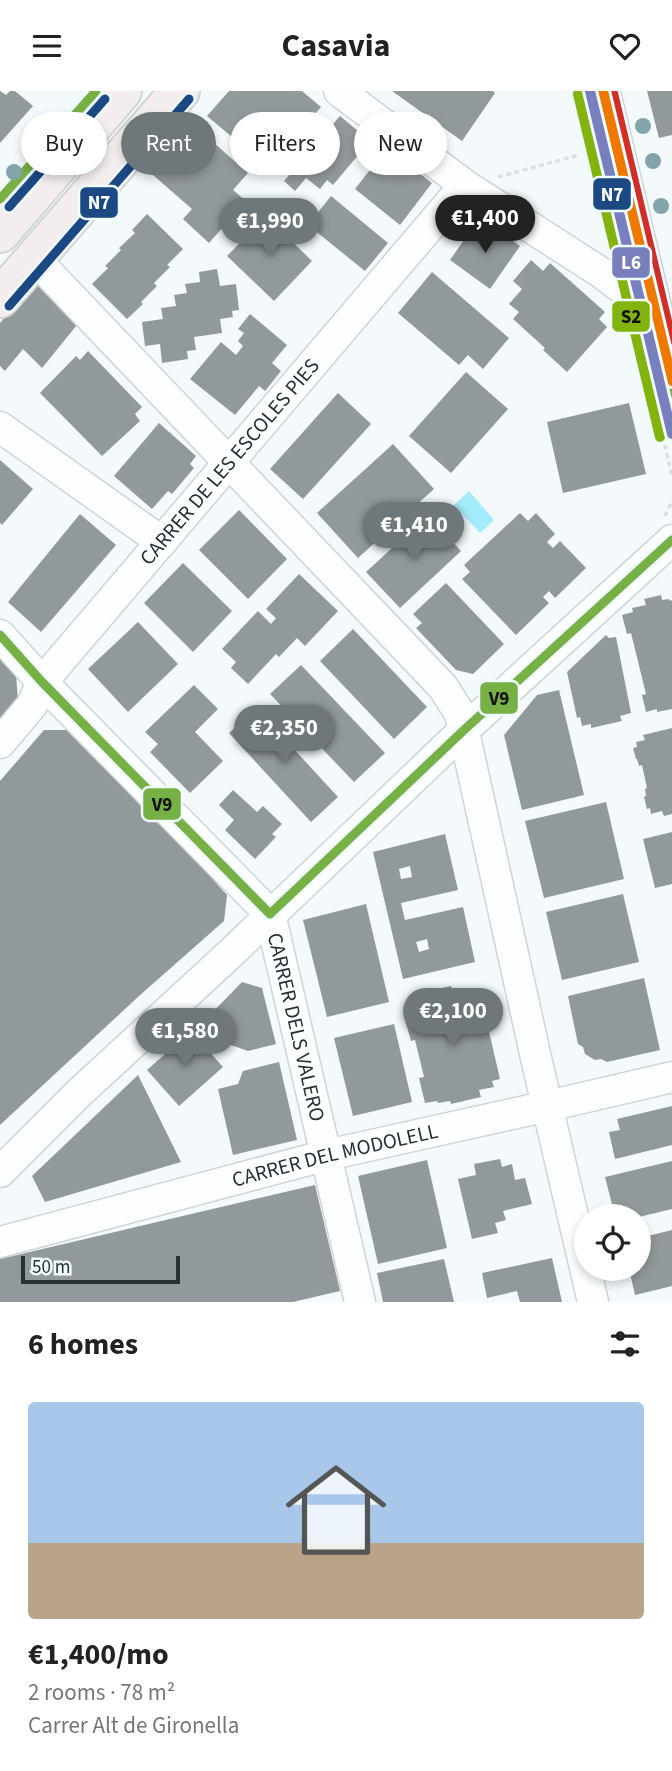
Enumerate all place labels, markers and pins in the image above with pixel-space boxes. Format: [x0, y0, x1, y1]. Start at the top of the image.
pin: €1,400 [428, 195, 542, 255]
pin: €1,990 [213, 199, 327, 258]
pin: €1,410 [357, 503, 471, 562]
pin: €2,350 [227, 705, 341, 765]
pin: €2,100 [396, 989, 510, 1048]
pin: €1,580 [128, 1009, 242, 1068]

